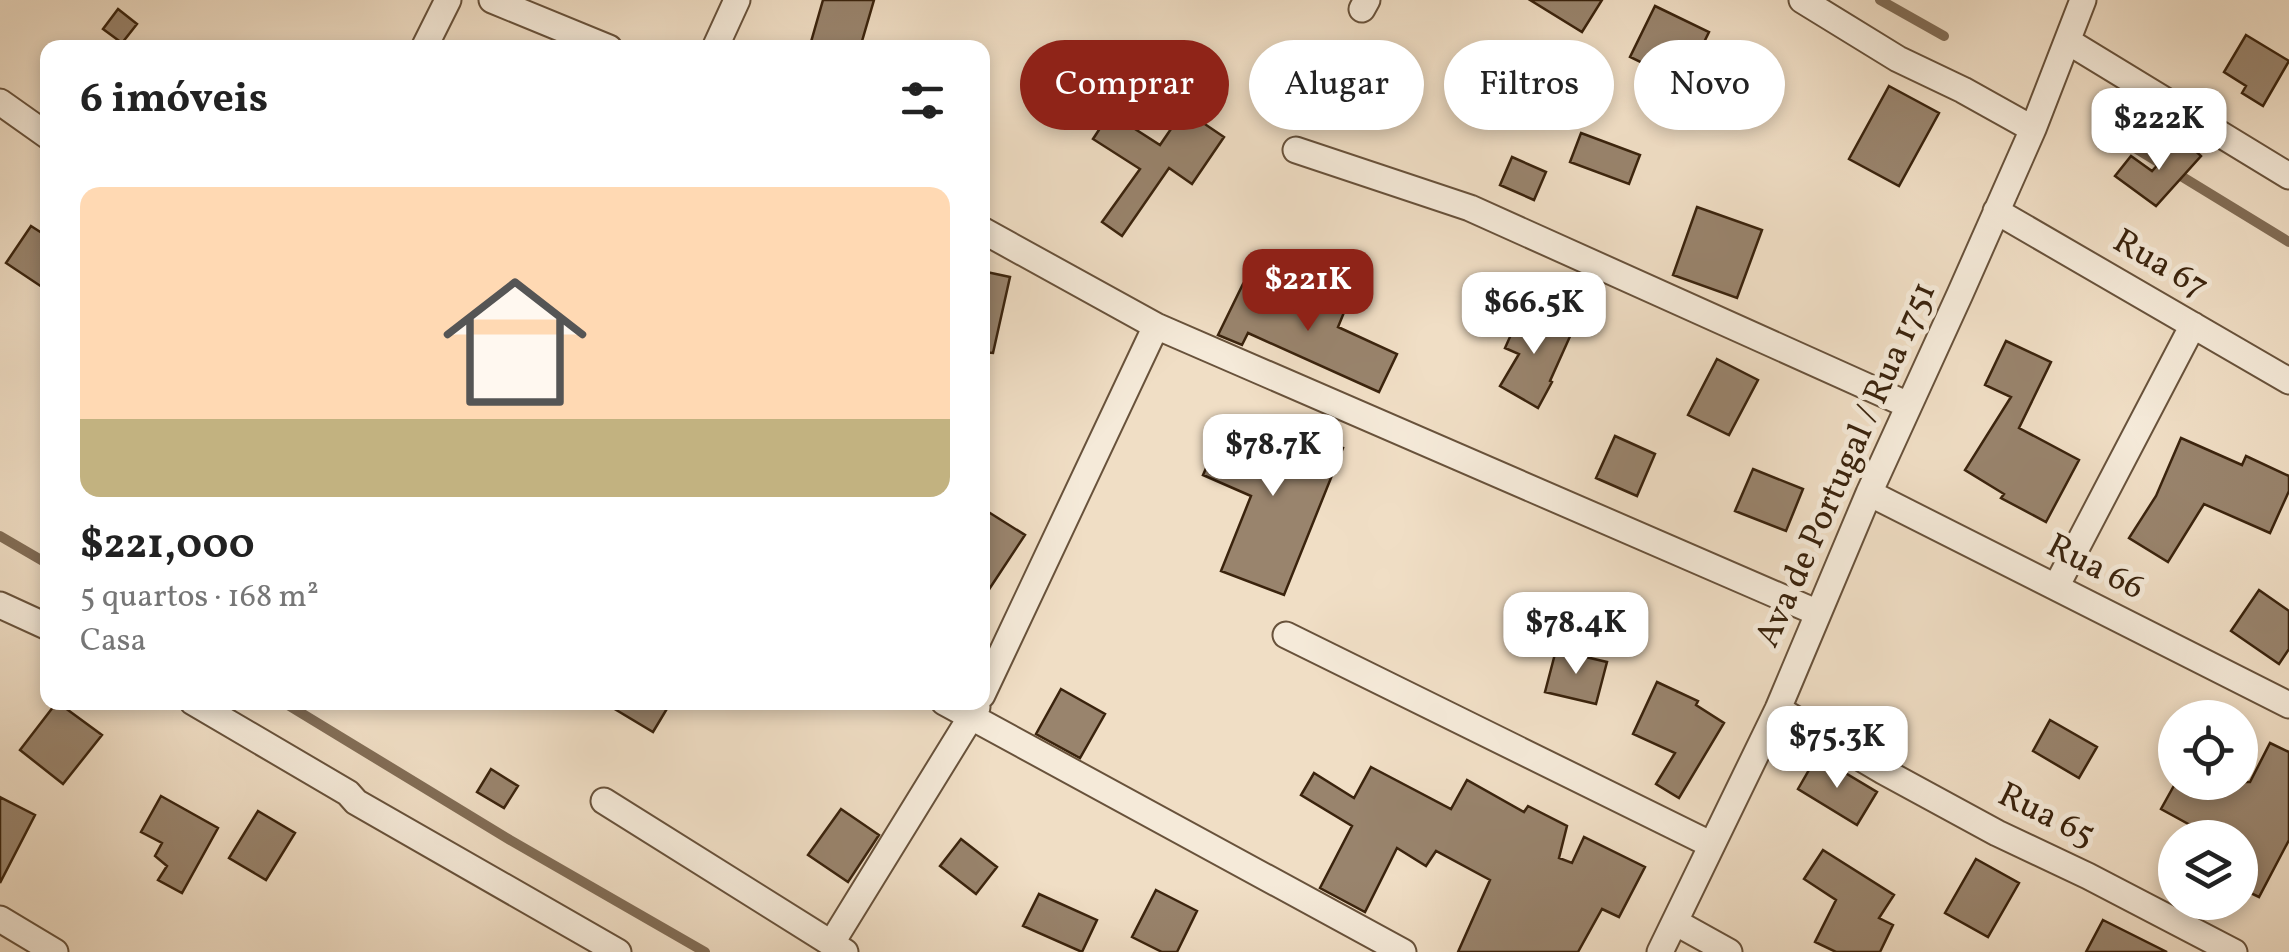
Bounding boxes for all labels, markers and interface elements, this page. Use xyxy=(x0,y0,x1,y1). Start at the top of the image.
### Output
chip: Comprar xyxy=(1020,40,1229,130)
chip: Alugar xyxy=(1249,40,1424,130)
chip: Filtros xyxy=(1444,40,1614,130)
chip: Novo xyxy=(1634,40,1785,130)
text: 6 imóveis xyxy=(80,71,268,130)
icon: filters xyxy=(895,73,950,128)
pin: $222K xyxy=(2089,88,2229,173)
text: $222K xyxy=(2114,98,2204,142)
street label: Rua 67 xyxy=(2103,219,2217,311)
pin: $221K xyxy=(1238,249,1378,334)
icon: home xyxy=(425,252,605,432)
text: $221K xyxy=(1264,259,1352,303)
pin: $66.5K xyxy=(1453,272,1615,357)
street label: Ava de Portugal / Rua 1751 xyxy=(1745,275,1949,655)
text: $66.5K xyxy=(1484,282,1584,326)
pin: $78.7K xyxy=(1192,414,1354,499)
text: $78.7K xyxy=(1225,424,1321,468)
text: $221,000 xyxy=(80,517,255,576)
street label: Rua 66 xyxy=(2038,523,2152,613)
text: 5 quartos · 168 m² xyxy=(80,576,319,620)
pin: $78.4K xyxy=(1495,592,1657,677)
text: $78.4K xyxy=(1525,602,1627,646)
text: Casa xyxy=(80,620,146,664)
map controls xyxy=(2158,700,2258,920)
button: locate xyxy=(2158,700,2258,800)
pin: $75.3K xyxy=(1756,706,1918,791)
text: $75.3K xyxy=(1789,716,1885,760)
street label: Rua 65 xyxy=(1989,772,2103,860)
button: layers xyxy=(2158,820,2258,920)

